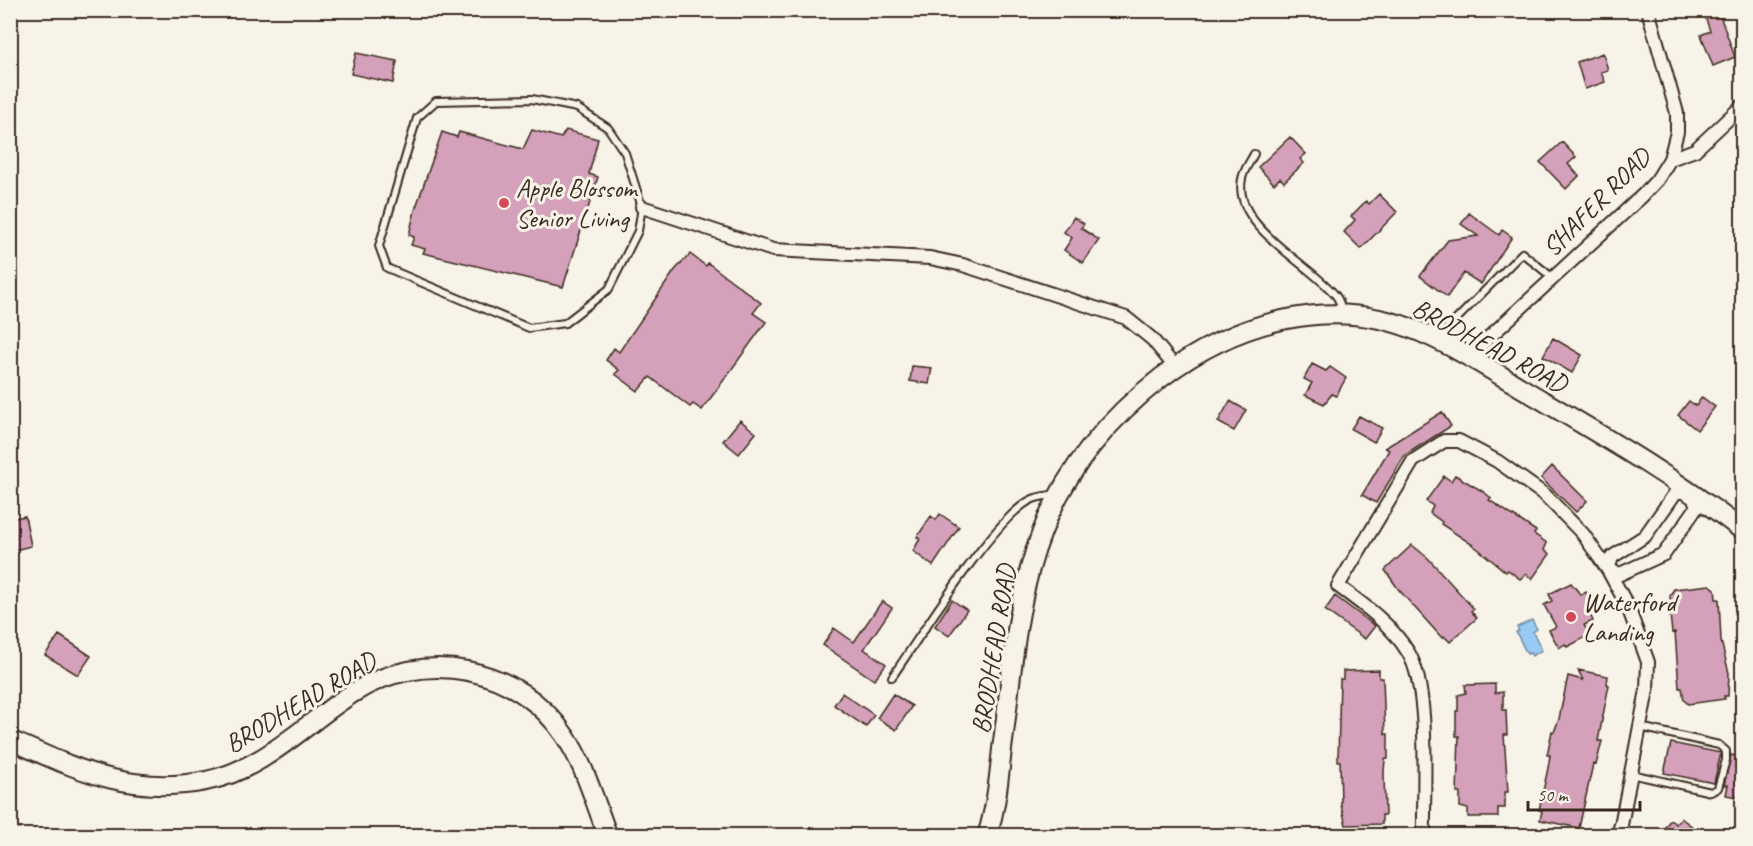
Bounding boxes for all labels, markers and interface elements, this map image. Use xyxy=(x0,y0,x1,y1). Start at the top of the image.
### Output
street label: SHAFER ROAD xyxy=(1535,139,1660,263)
place label: Apple Blossom Senior Living xyxy=(516,172,639,235)
marker: Apple Blossom Senior Living xyxy=(497,196,511,210)
street label: BRODHEAD ROAD xyxy=(1407,291,1574,401)
street label: BRODHEAD ROAD xyxy=(964,560,1023,736)
place label: Waterford Landing xyxy=(1583,586,1680,649)
marker: Waterford Landing xyxy=(1564,610,1578,624)
street label: BRODHEAD ROAD xyxy=(219,643,383,760)
scale bar xyxy=(1528,774,1640,812)
text: 50 m xyxy=(1537,784,1570,806)

